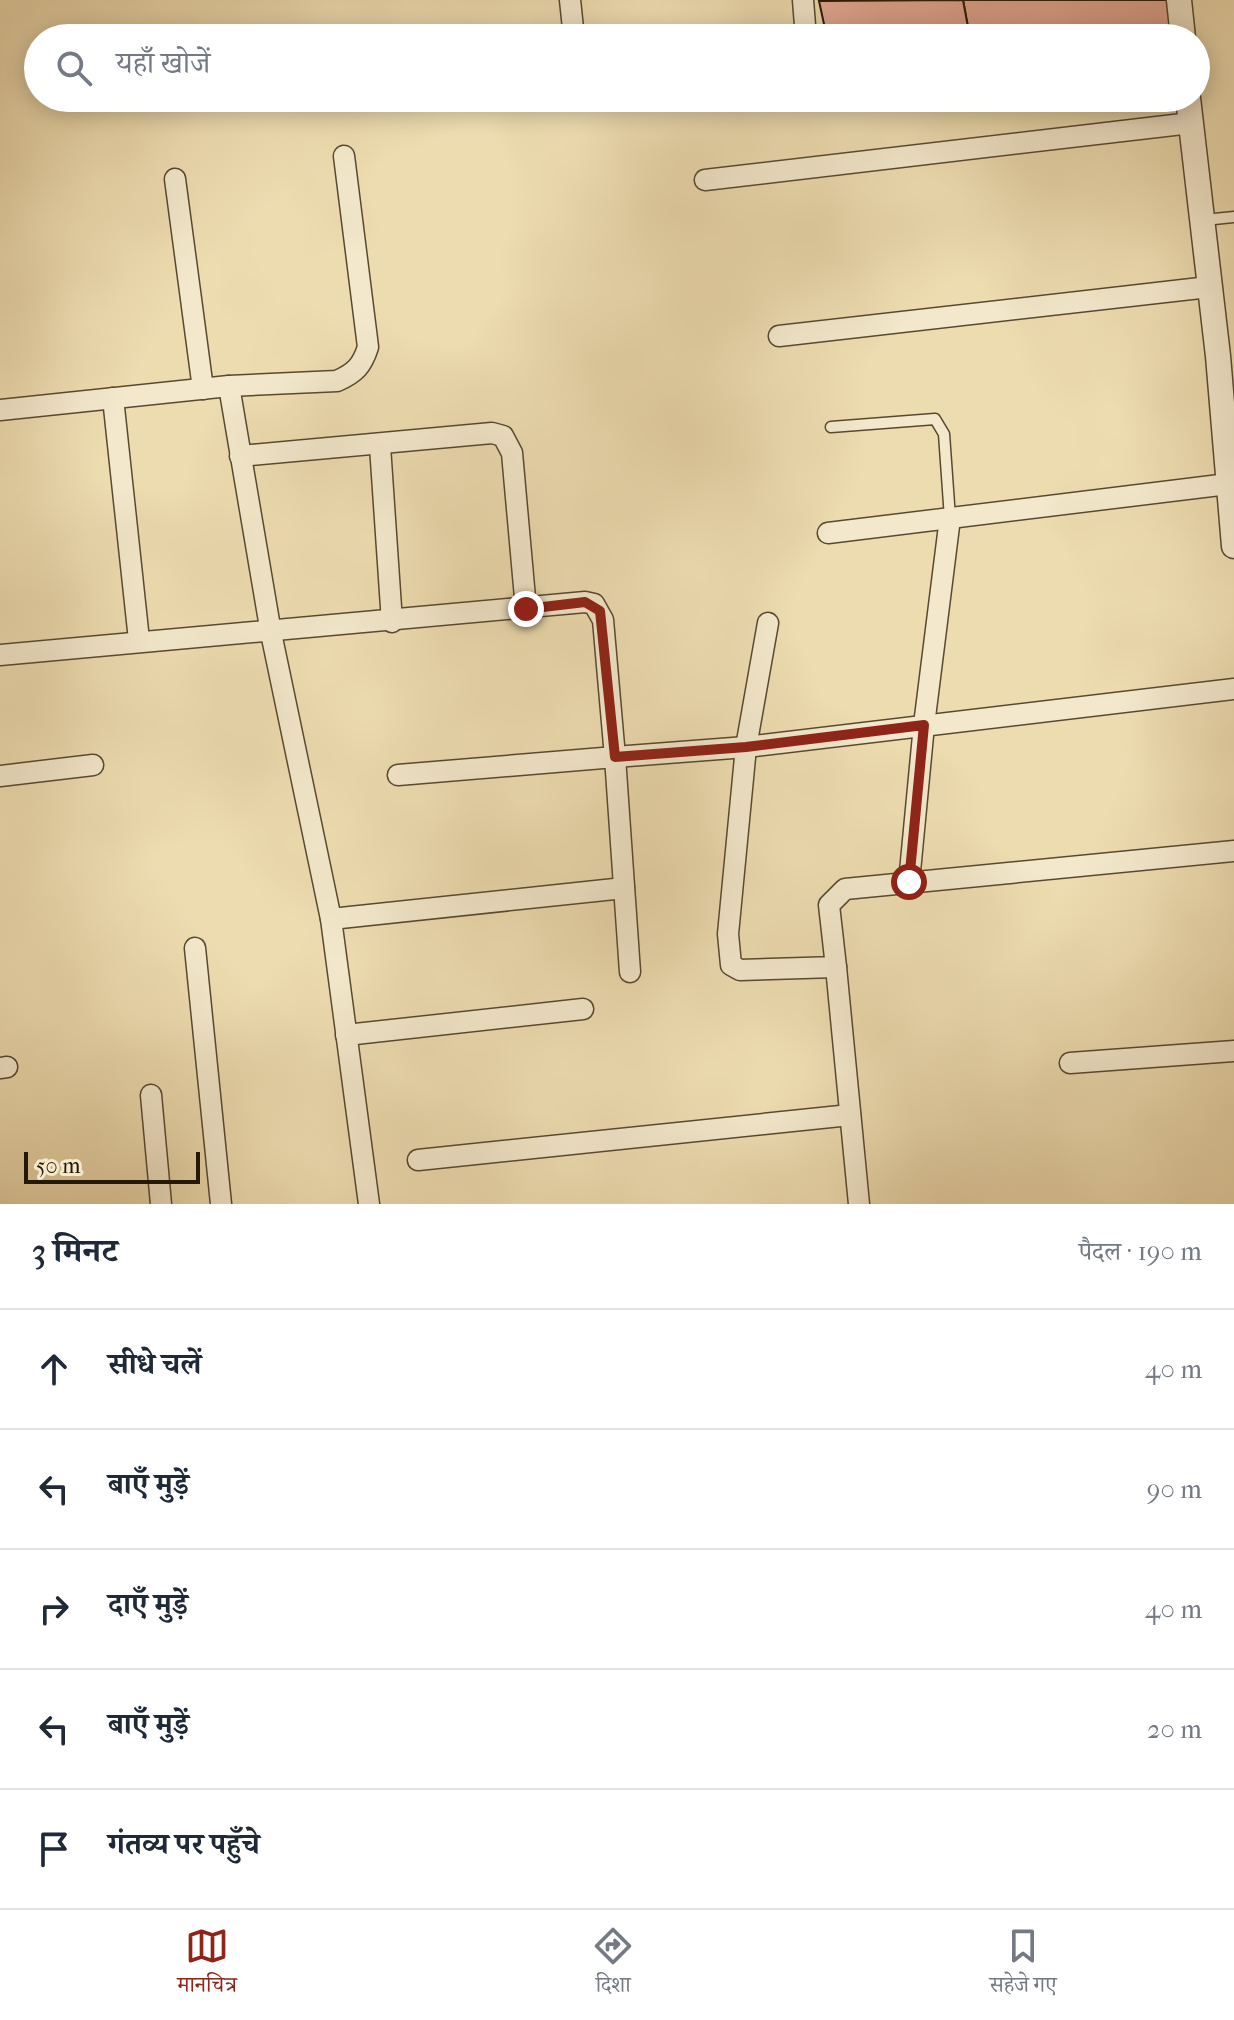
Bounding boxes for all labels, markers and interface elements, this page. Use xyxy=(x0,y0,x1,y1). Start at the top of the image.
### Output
search box xyxy=(24,24,1210,112)
icon: search xyxy=(52,46,96,90)
text: यहाँ खोजें xyxy=(116,46,210,81)
route end xyxy=(508,591,544,627)
route start xyxy=(891,864,927,900)
scale bar xyxy=(24,1148,200,1184)
text: 50 m xyxy=(36,1153,81,1179)
text: 3 मिनट xyxy=(32,1231,118,1271)
text: पैदल · 190 m xyxy=(1079,1236,1202,1267)
icon: ahead xyxy=(32,1347,76,1391)
text: सीधे चलें xyxy=(108,1347,201,1382)
text: 40 m xyxy=(1145,1354,1202,1385)
icon: left xyxy=(32,1467,76,1511)
text: बाएँ मुड़ें xyxy=(108,1467,189,1502)
text: 90 m xyxy=(1147,1474,1202,1505)
icon: right xyxy=(32,1587,76,1631)
text: दाएँ मुड़ें xyxy=(108,1587,188,1622)
text: 40 m xyxy=(1145,1594,1202,1625)
icon: left xyxy=(32,1707,76,1751)
text: बाएँ मुड़ें xyxy=(108,1707,189,1742)
text: 20 m xyxy=(1147,1714,1202,1745)
icon: arrive xyxy=(32,1827,76,1871)
text: गंतव्य पर पहुँचे xyxy=(108,1827,260,1862)
tab: मानचित्र xyxy=(177,1924,237,2006)
tab: दिशा xyxy=(591,1924,635,2006)
tab: सहेजे गए xyxy=(990,1924,1057,2006)

